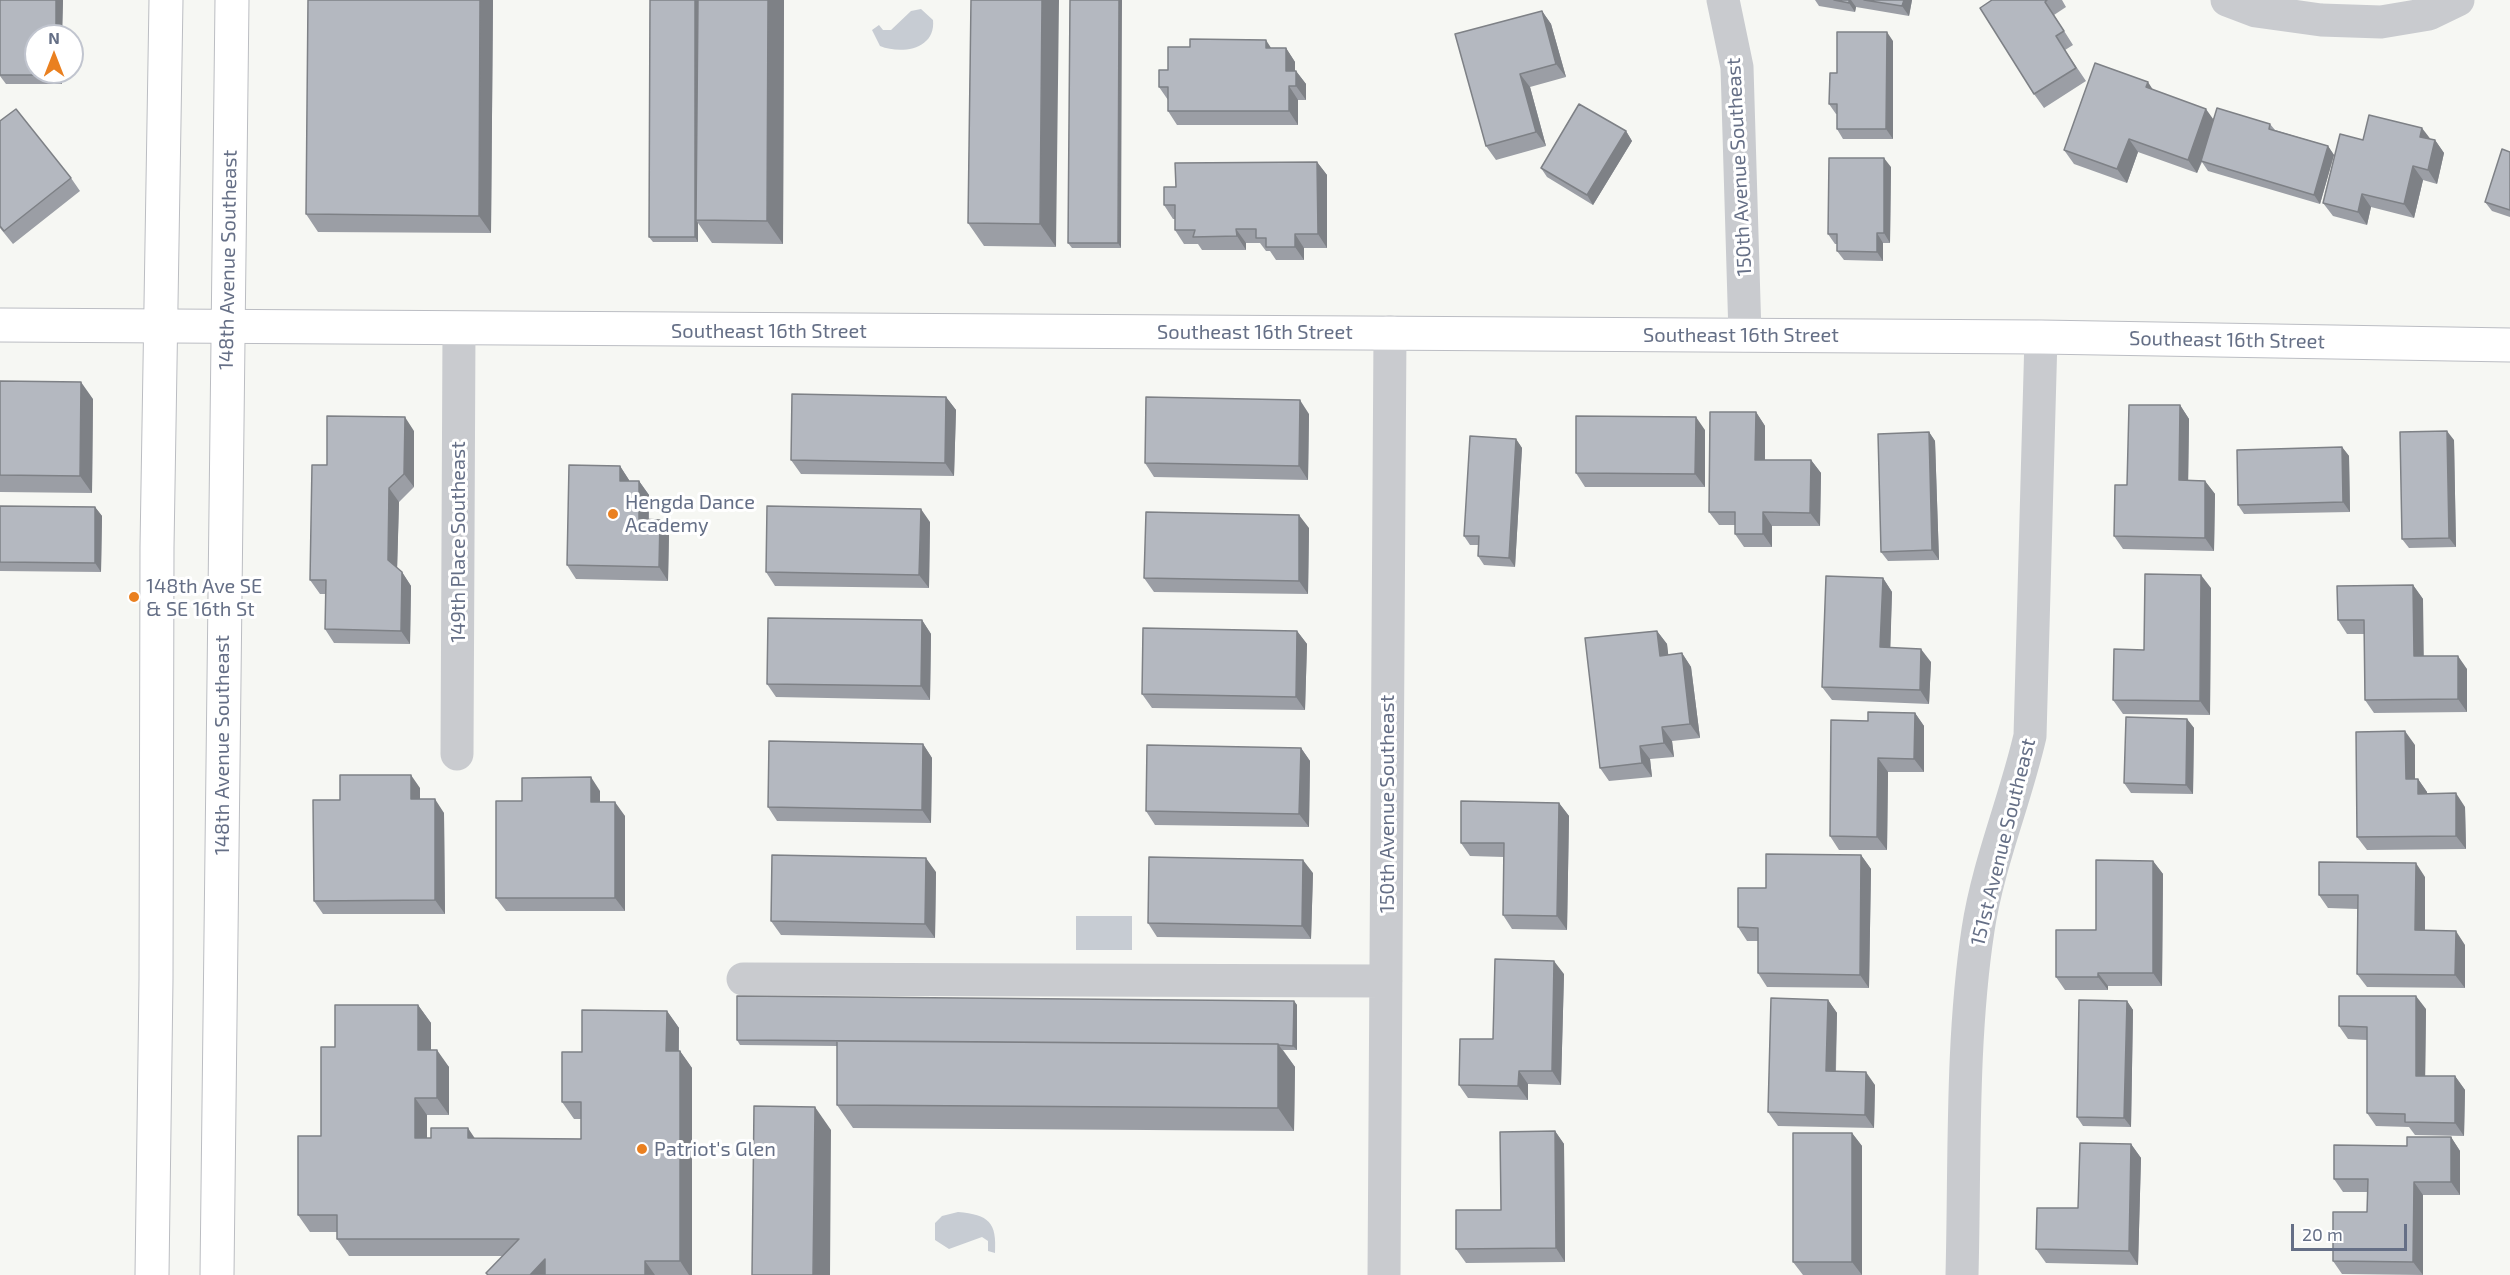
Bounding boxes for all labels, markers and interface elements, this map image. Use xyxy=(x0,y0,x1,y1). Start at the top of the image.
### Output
north arrow xyxy=(24,24,84,84)
text: N xyxy=(48,28,60,47)
street label: 150th Avenue Southeast xyxy=(1721,57,1757,277)
street label: 148th Avenue Southeast xyxy=(214,150,242,370)
street label: Southeast 16th Street xyxy=(671,319,867,343)
street label: Southeast 16th Street xyxy=(1157,320,1353,344)
street label: Southeast 16th Street xyxy=(1643,323,1839,347)
street label: Southeast 16th Street xyxy=(2129,326,2325,354)
street label: 149th Place Southeast xyxy=(446,441,470,643)
place label: Hengda Dance Academy xyxy=(625,490,755,537)
marker: Hengda Dance Academy xyxy=(606,507,620,521)
place label: 148th Ave SE & SE 16th St xyxy=(146,574,262,621)
marker: 148th Ave SE & SE 16th St xyxy=(127,590,141,604)
street label: 148th Avenue Southeast xyxy=(210,635,234,855)
street label: 150th Avenue Southeast xyxy=(1375,695,1399,913)
street label: 151st Avenue Southeast xyxy=(1966,736,2040,948)
place label: Patriot's Glen xyxy=(654,1137,776,1161)
marker: Patriot's Glen xyxy=(635,1142,649,1156)
scale bar xyxy=(2294,1212,2410,1250)
text: 20 m xyxy=(2302,1223,2343,1245)

